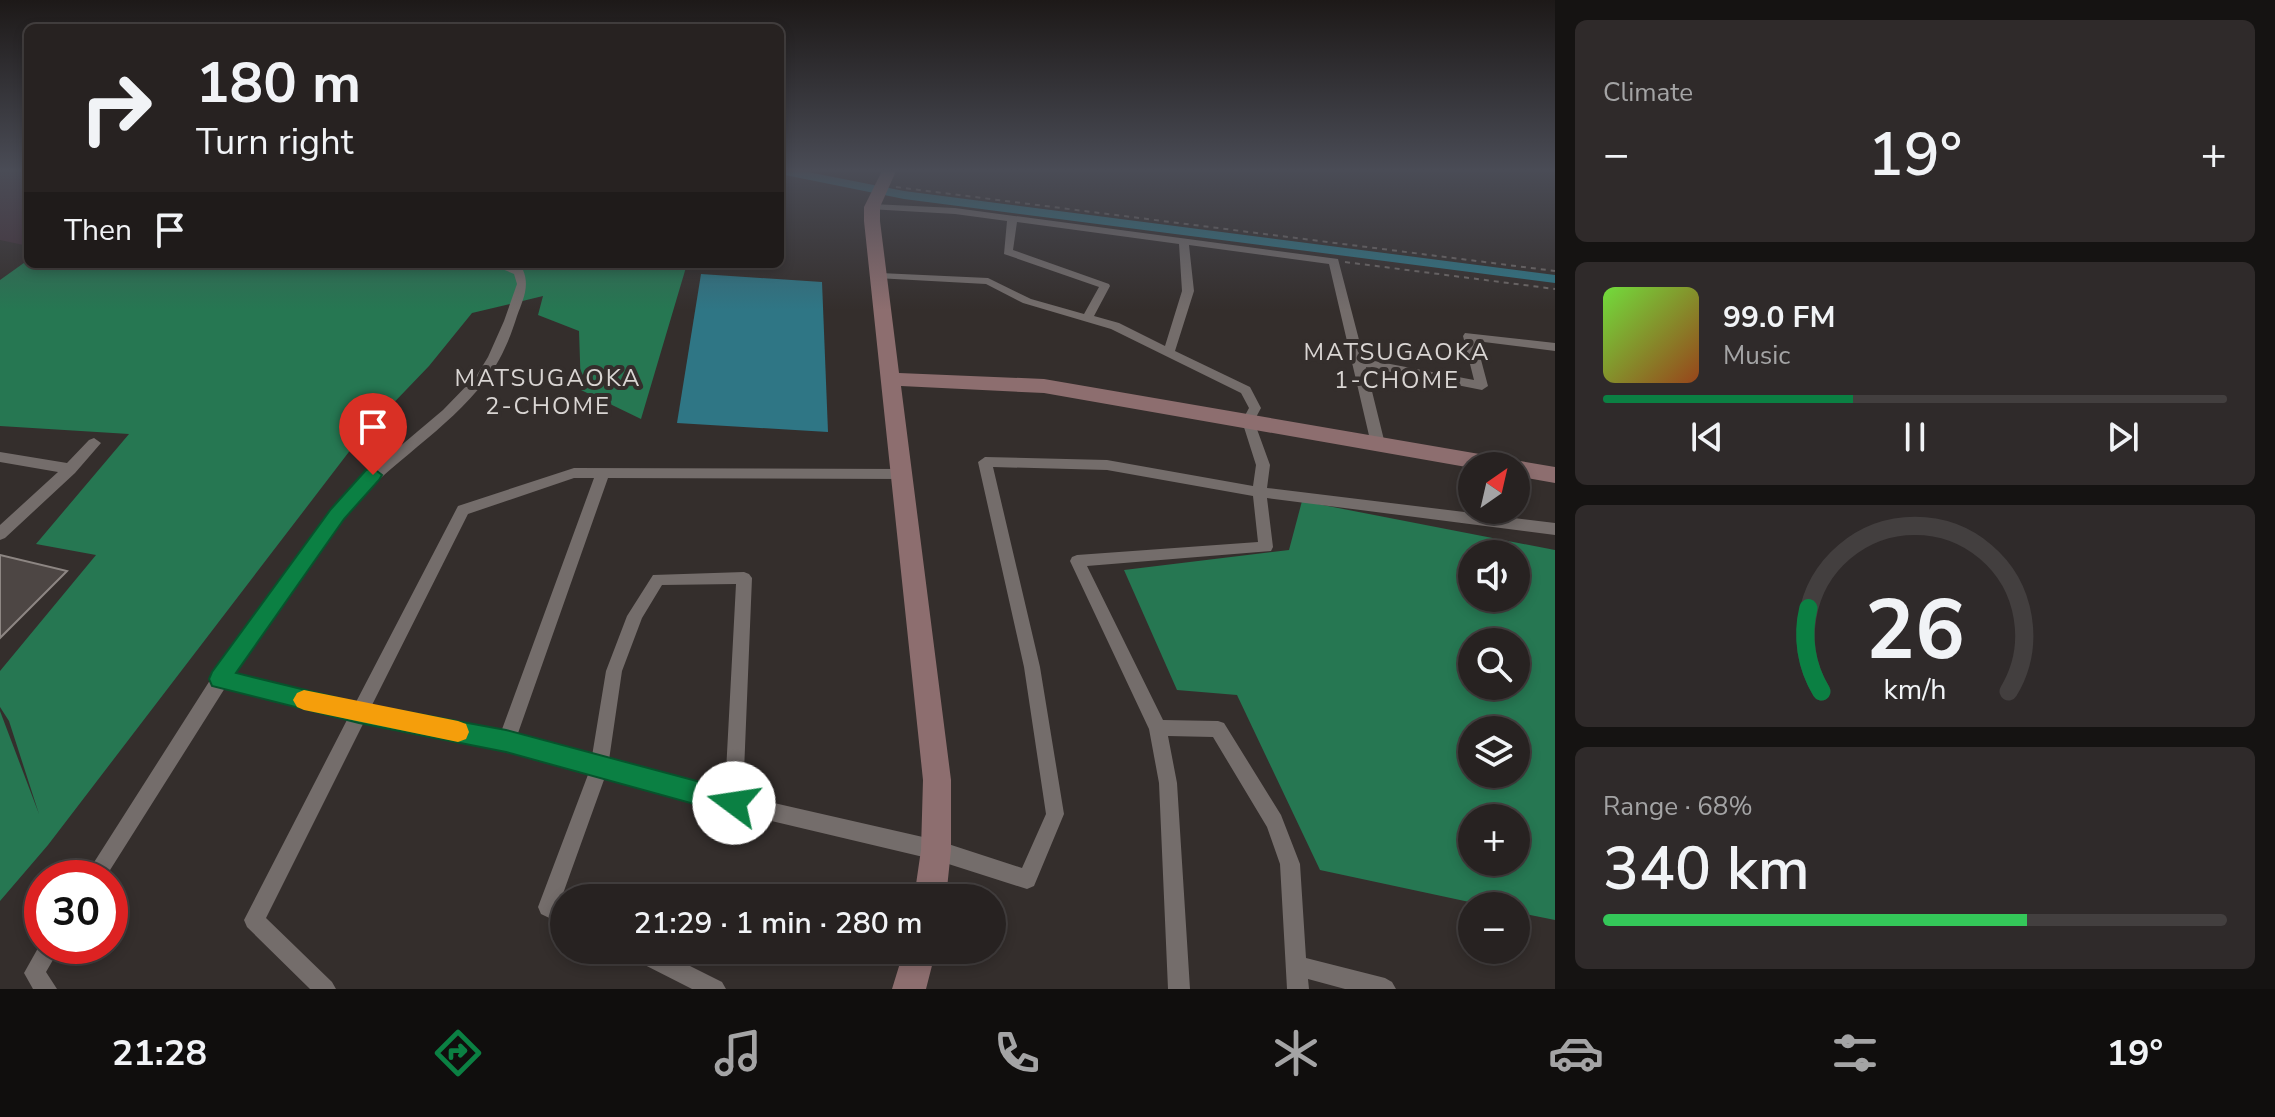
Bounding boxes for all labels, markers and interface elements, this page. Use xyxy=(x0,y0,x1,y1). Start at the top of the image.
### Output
text: 180 m xyxy=(196,45,361,122)
icon: right xyxy=(64,56,168,160)
text: Climate xyxy=(1603,75,1693,110)
text: 19° xyxy=(1868,114,1962,196)
text: Turn right xyxy=(196,118,353,167)
text: − xyxy=(1603,125,1629,185)
text: + xyxy=(2201,125,2227,185)
icon: arrive xyxy=(148,208,192,252)
text: Then xyxy=(64,210,132,251)
text: 99.0 FM xyxy=(1723,297,1835,338)
district label: MATSUGAOKA 1-CHOME xyxy=(1303,336,1491,396)
text: Music xyxy=(1723,338,1790,373)
district label: MATSUGAOKA 2-CHOME xyxy=(454,362,642,422)
pin xyxy=(339,393,407,475)
icon: arrive xyxy=(351,405,395,449)
icon: previous xyxy=(1685,415,1729,459)
icon: pause xyxy=(1893,415,1937,459)
icon: next xyxy=(2101,415,2145,459)
north arrow xyxy=(1458,452,1530,524)
map controls xyxy=(1458,452,1530,964)
button: sound xyxy=(1458,540,1530,612)
text: 26 xyxy=(1865,573,1965,686)
button: search xyxy=(1458,628,1530,700)
text: km/h xyxy=(1884,670,1946,709)
button: layers xyxy=(1458,716,1530,788)
position arrow xyxy=(692,761,776,845)
text: Range · 68% xyxy=(1603,789,1753,824)
button: + xyxy=(1458,804,1530,876)
text: 340 km xyxy=(1603,828,1810,910)
speed limit sign: 30 xyxy=(24,860,128,964)
button: − xyxy=(1458,892,1530,964)
text: 21:29 · 1 min · 280 m xyxy=(633,903,923,944)
icon: directions xyxy=(430,1025,486,1081)
icon: music xyxy=(710,1025,766,1081)
icon: phone xyxy=(989,1025,1045,1081)
icon: climate xyxy=(1268,1025,1324,1081)
icon: car xyxy=(1548,1025,1604,1081)
icon: filters xyxy=(1827,1025,1883,1081)
text: 21:28 xyxy=(112,1029,207,1078)
text: 19° xyxy=(2106,1029,2163,1078)

